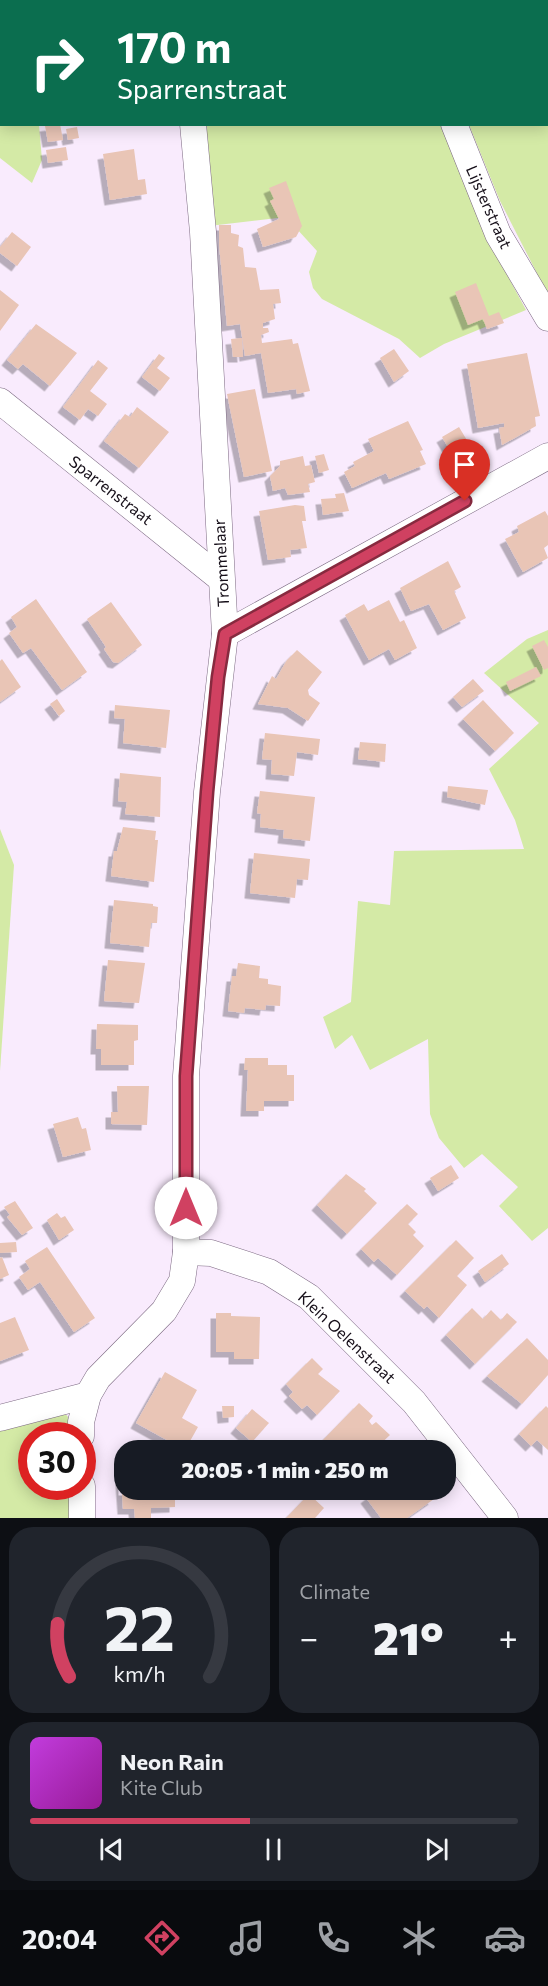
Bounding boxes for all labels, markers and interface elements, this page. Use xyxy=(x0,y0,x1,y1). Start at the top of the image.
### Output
text: 170 m xyxy=(117,20,231,72)
icon: right xyxy=(18,24,96,102)
text: Sparrenstraat xyxy=(117,72,287,105)
street label: Lijsterstraat xyxy=(463,162,516,252)
pin xyxy=(439,439,490,501)
icon: arrive xyxy=(448,448,481,481)
street label: Sparrenstraat xyxy=(66,451,157,528)
street label: Trommelaar xyxy=(209,518,232,608)
position arrow xyxy=(154,1176,218,1240)
street label: Klein Oelenstraat xyxy=(295,1287,400,1387)
speed limit sign: 30 xyxy=(18,1422,96,1500)
text: 20:05 · 1 min · 250 m xyxy=(182,1456,388,1483)
text: Climate xyxy=(300,1579,370,1603)
text: 22 xyxy=(104,1588,175,1664)
text: 21° xyxy=(373,1609,444,1664)
text: − xyxy=(300,1616,318,1657)
text: + xyxy=(499,1616,518,1657)
text: km/h xyxy=(113,1660,165,1686)
text: Neon Rain xyxy=(120,1748,224,1775)
text: Kite Club xyxy=(120,1775,203,1799)
icon: previous xyxy=(95,1833,128,1866)
icon: pause xyxy=(257,1833,290,1866)
icon: next xyxy=(420,1833,453,1866)
icon: directions xyxy=(141,1917,183,1959)
icon: music xyxy=(226,1917,268,1959)
icon: phone xyxy=(312,1917,354,1959)
icon: climate xyxy=(398,1917,440,1959)
icon: car xyxy=(484,1917,526,1959)
text: 20:04 xyxy=(22,1922,97,1955)

